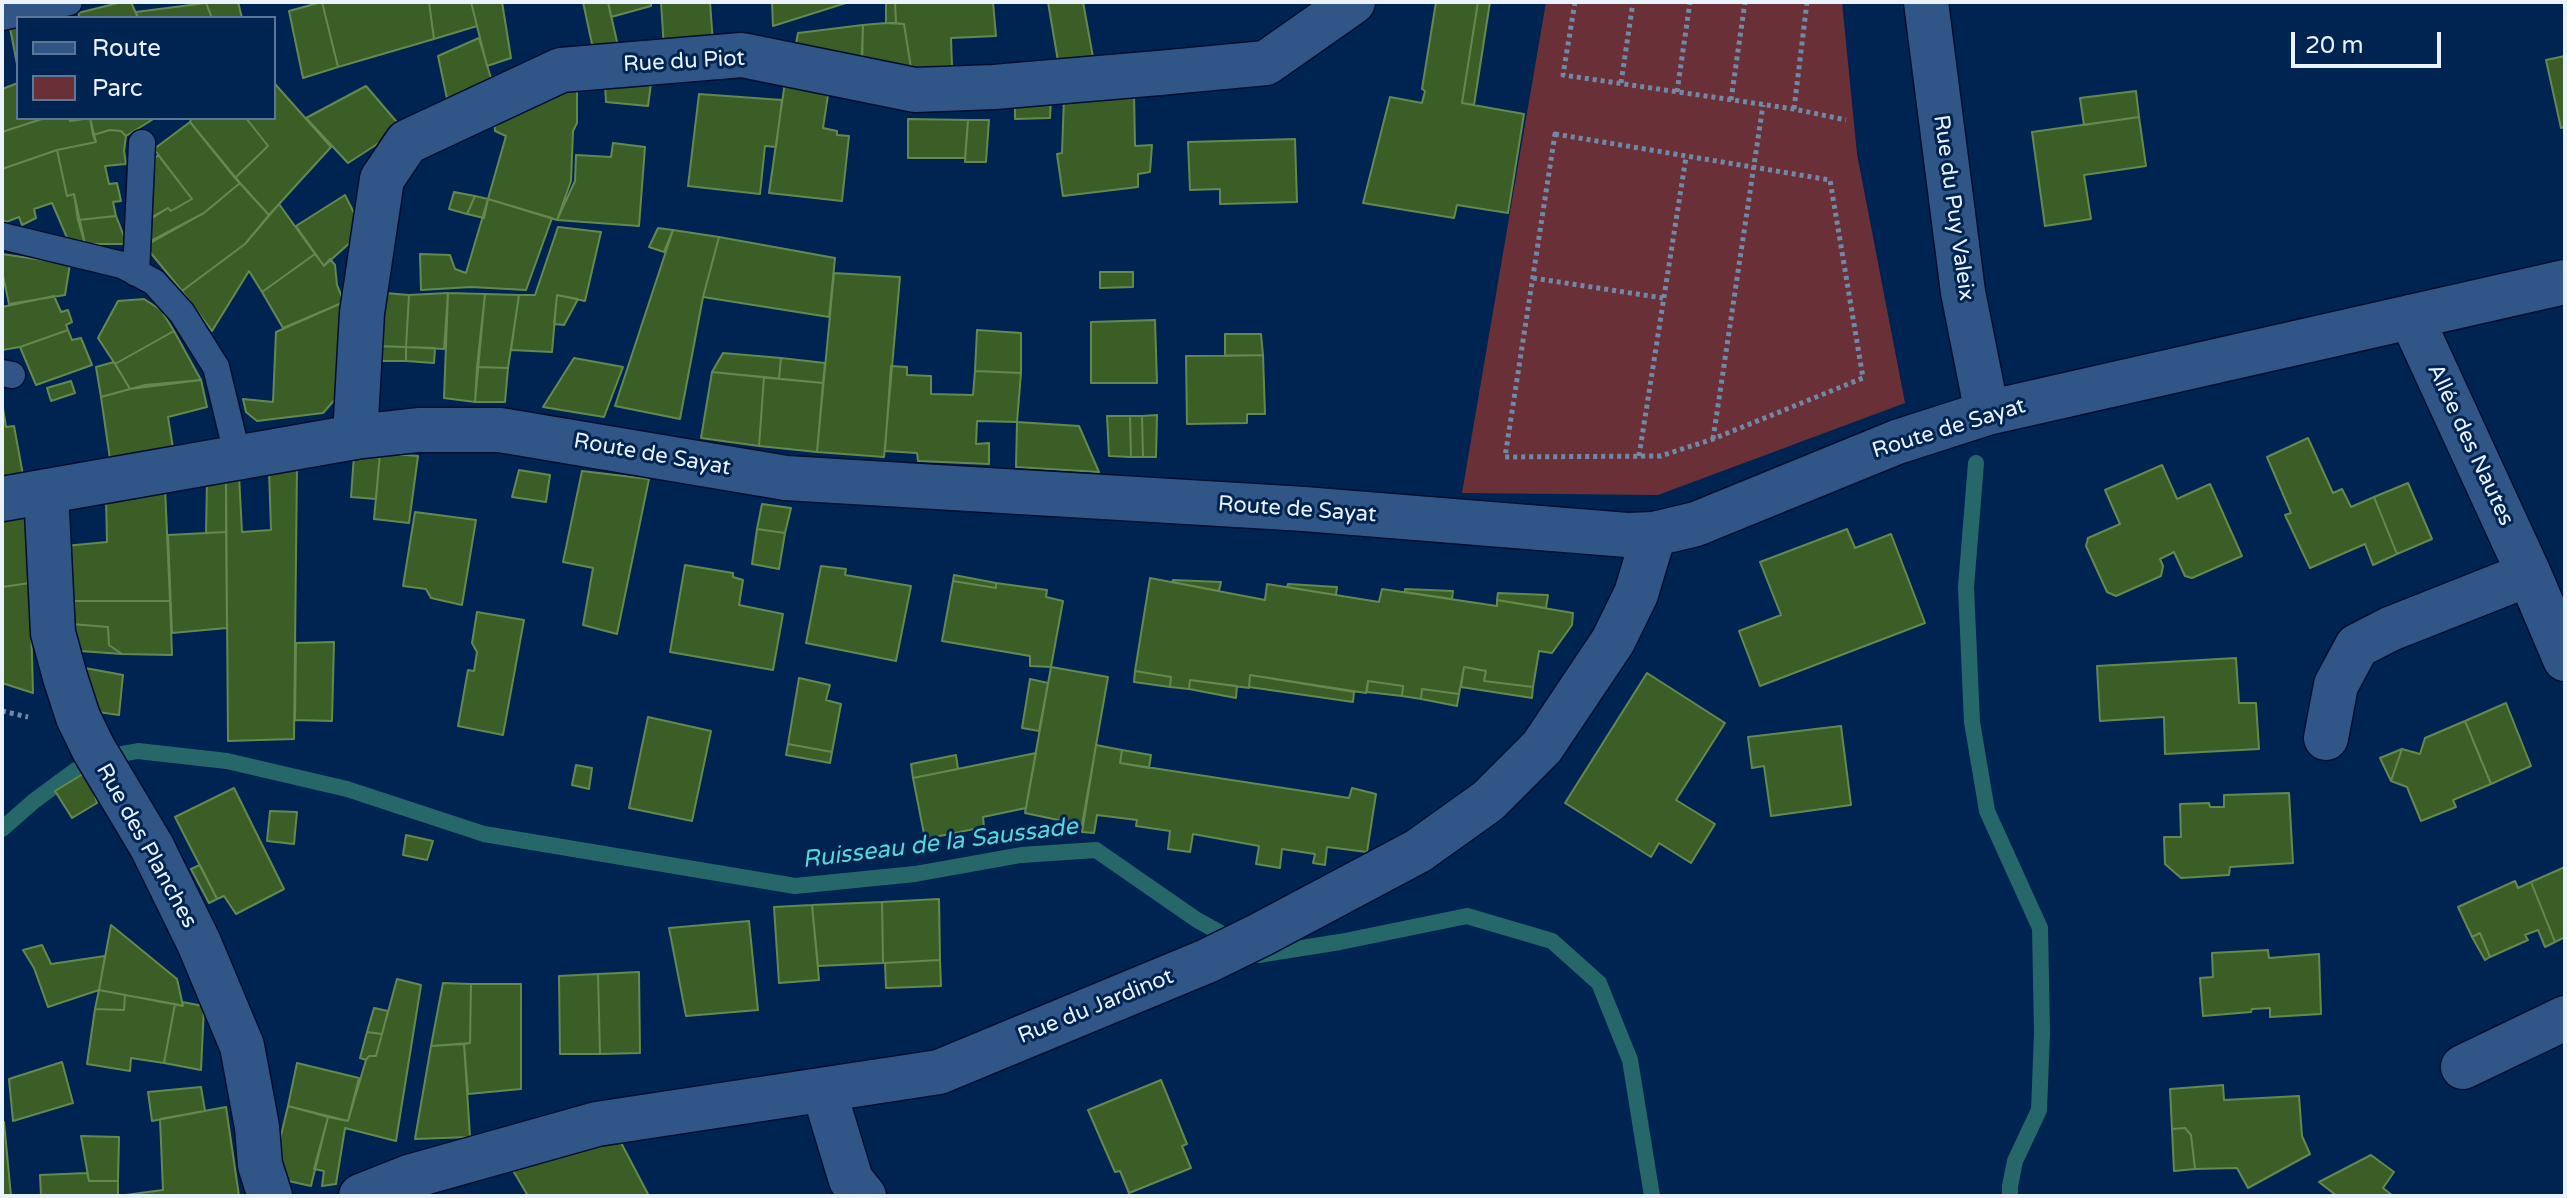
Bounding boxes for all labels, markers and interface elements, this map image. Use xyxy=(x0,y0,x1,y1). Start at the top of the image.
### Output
legend xyxy=(16,16,276,120)
scale bar xyxy=(2295,16,2445,66)
text: 20 m xyxy=(2305,31,2363,60)
text: Route xyxy=(92,34,161,63)
street label: Rue du Piot xyxy=(622,46,746,78)
text: Parc xyxy=(92,74,143,103)
street label: Rue du Puy Valeix xyxy=(1927,113,1979,303)
street label: Allée des Nautes xyxy=(2421,360,2519,530)
street label: Route de Sayat xyxy=(1869,393,2029,465)
street label: Route de Sayat xyxy=(572,428,732,482)
street label: Route de Sayat xyxy=(1217,491,1377,529)
street label: Rue des Planches xyxy=(90,759,202,933)
water label: Ruisseau de la Saussade xyxy=(801,813,1079,875)
street label: Rue du Jardinot xyxy=(1014,964,1178,1050)

